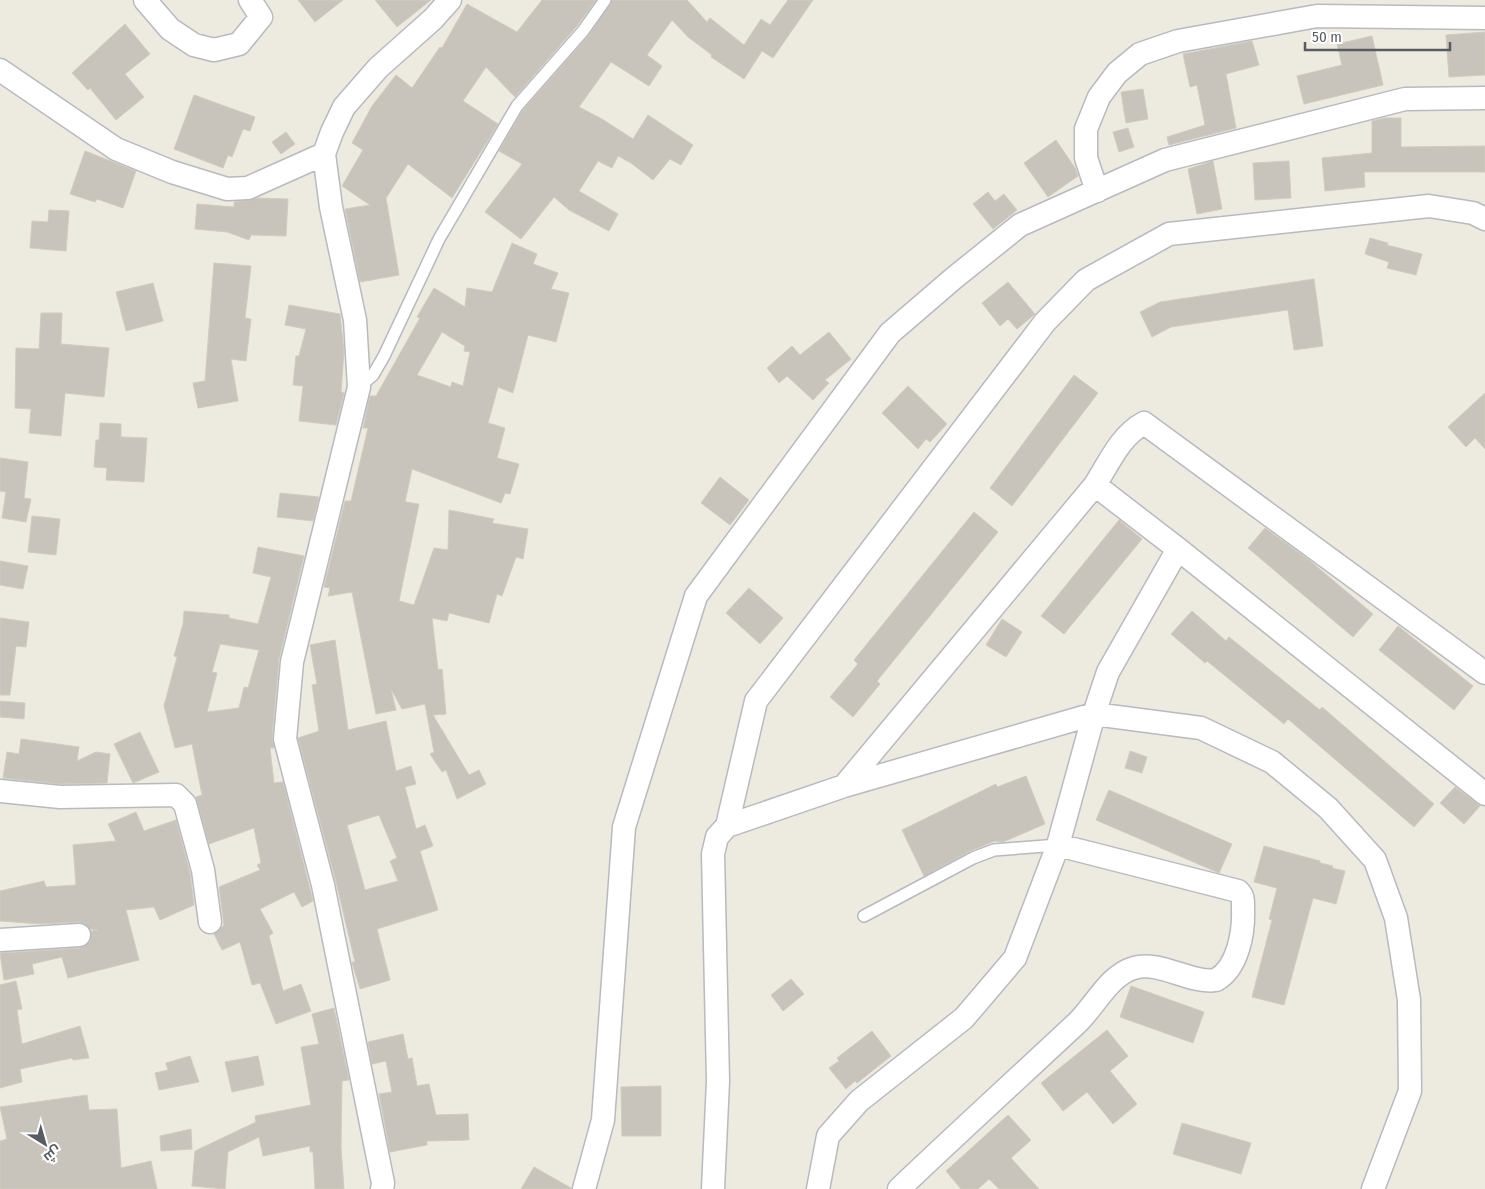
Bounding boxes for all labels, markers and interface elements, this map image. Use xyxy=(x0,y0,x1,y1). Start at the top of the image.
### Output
scale bar xyxy=(1305,20,1450,52)
text: 50 m xyxy=(1312,28,1342,46)
north arrow xyxy=(20,1119,70,1169)
text: ش xyxy=(40,1142,65,1166)

